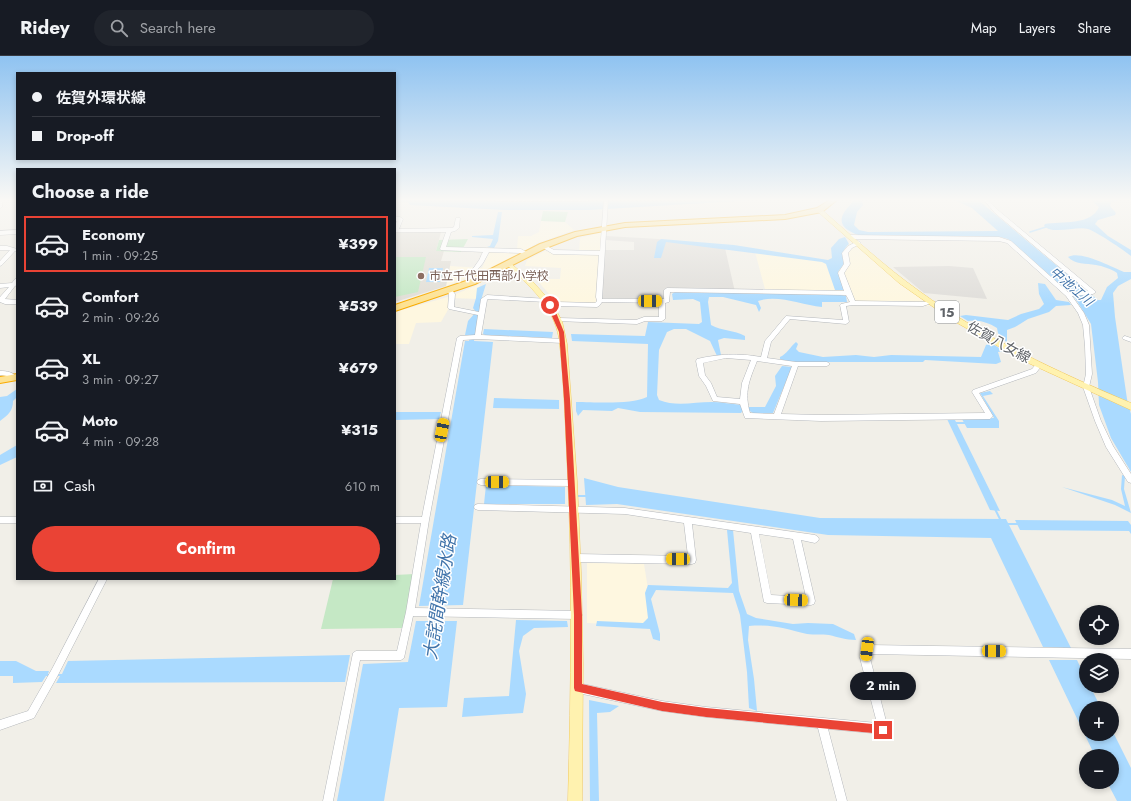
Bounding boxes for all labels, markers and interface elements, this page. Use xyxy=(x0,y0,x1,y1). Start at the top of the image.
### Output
search box xyxy=(94,10,374,46)
text: Ridey xyxy=(20,14,70,41)
icon: search xyxy=(108,17,130,39)
text: Search here xyxy=(140,17,216,39)
text: Map xyxy=(971,18,997,38)
text: Layers xyxy=(1019,18,1055,38)
text: Share xyxy=(1077,18,1111,38)
text: 佐賀外環状線 xyxy=(56,87,146,109)
text: Drop-off xyxy=(56,125,114,147)
text: Choose a ride xyxy=(32,179,149,205)
text: Economy xyxy=(82,224,145,246)
icon: car xyxy=(34,226,70,262)
text: ¥399 xyxy=(339,233,378,255)
text: 1 min · 09:25 xyxy=(82,246,158,265)
water label: 中池江川 xyxy=(1046,262,1099,312)
place label: 市立千代田西部小学校 xyxy=(429,267,549,285)
marker: 市立千代田西部小学校 xyxy=(416,271,426,281)
text: Comfort xyxy=(82,286,139,308)
icon: car xyxy=(34,288,70,324)
text: ¥539 xyxy=(339,295,378,317)
car xyxy=(638,295,662,307)
route start xyxy=(541,296,559,314)
road number: 15 xyxy=(935,301,959,323)
text: 2 min · 09:26 xyxy=(82,308,159,327)
street label: 佐賀八女線 xyxy=(964,316,1034,368)
text: XL xyxy=(82,348,100,370)
icon: car xyxy=(34,350,70,386)
text: ¥679 xyxy=(339,357,378,379)
text: 3 min · 09:27 xyxy=(82,370,158,389)
text: Moto xyxy=(82,410,118,432)
icon: car xyxy=(34,412,70,448)
car xyxy=(434,417,450,443)
text: ¥315 xyxy=(341,419,378,441)
text: 4 min · 09:28 xyxy=(82,432,159,451)
icon: cash xyxy=(32,475,54,497)
text: Cash xyxy=(64,475,95,497)
car xyxy=(485,476,509,488)
text: 610 m xyxy=(345,477,380,496)
button: Confirm xyxy=(32,526,380,572)
water label: 大詫間幹線水路 xyxy=(417,531,463,661)
car xyxy=(666,553,690,565)
car xyxy=(784,594,808,606)
map controls xyxy=(1079,605,1119,789)
button: locate xyxy=(1079,605,1119,645)
car xyxy=(860,636,874,662)
car xyxy=(982,645,1006,657)
button: layers xyxy=(1079,653,1119,693)
callout: 2 min xyxy=(850,672,916,700)
text: 2 min xyxy=(866,676,900,695)
button: + xyxy=(1079,701,1119,741)
route end xyxy=(874,721,892,739)
button: − xyxy=(1079,749,1119,789)

